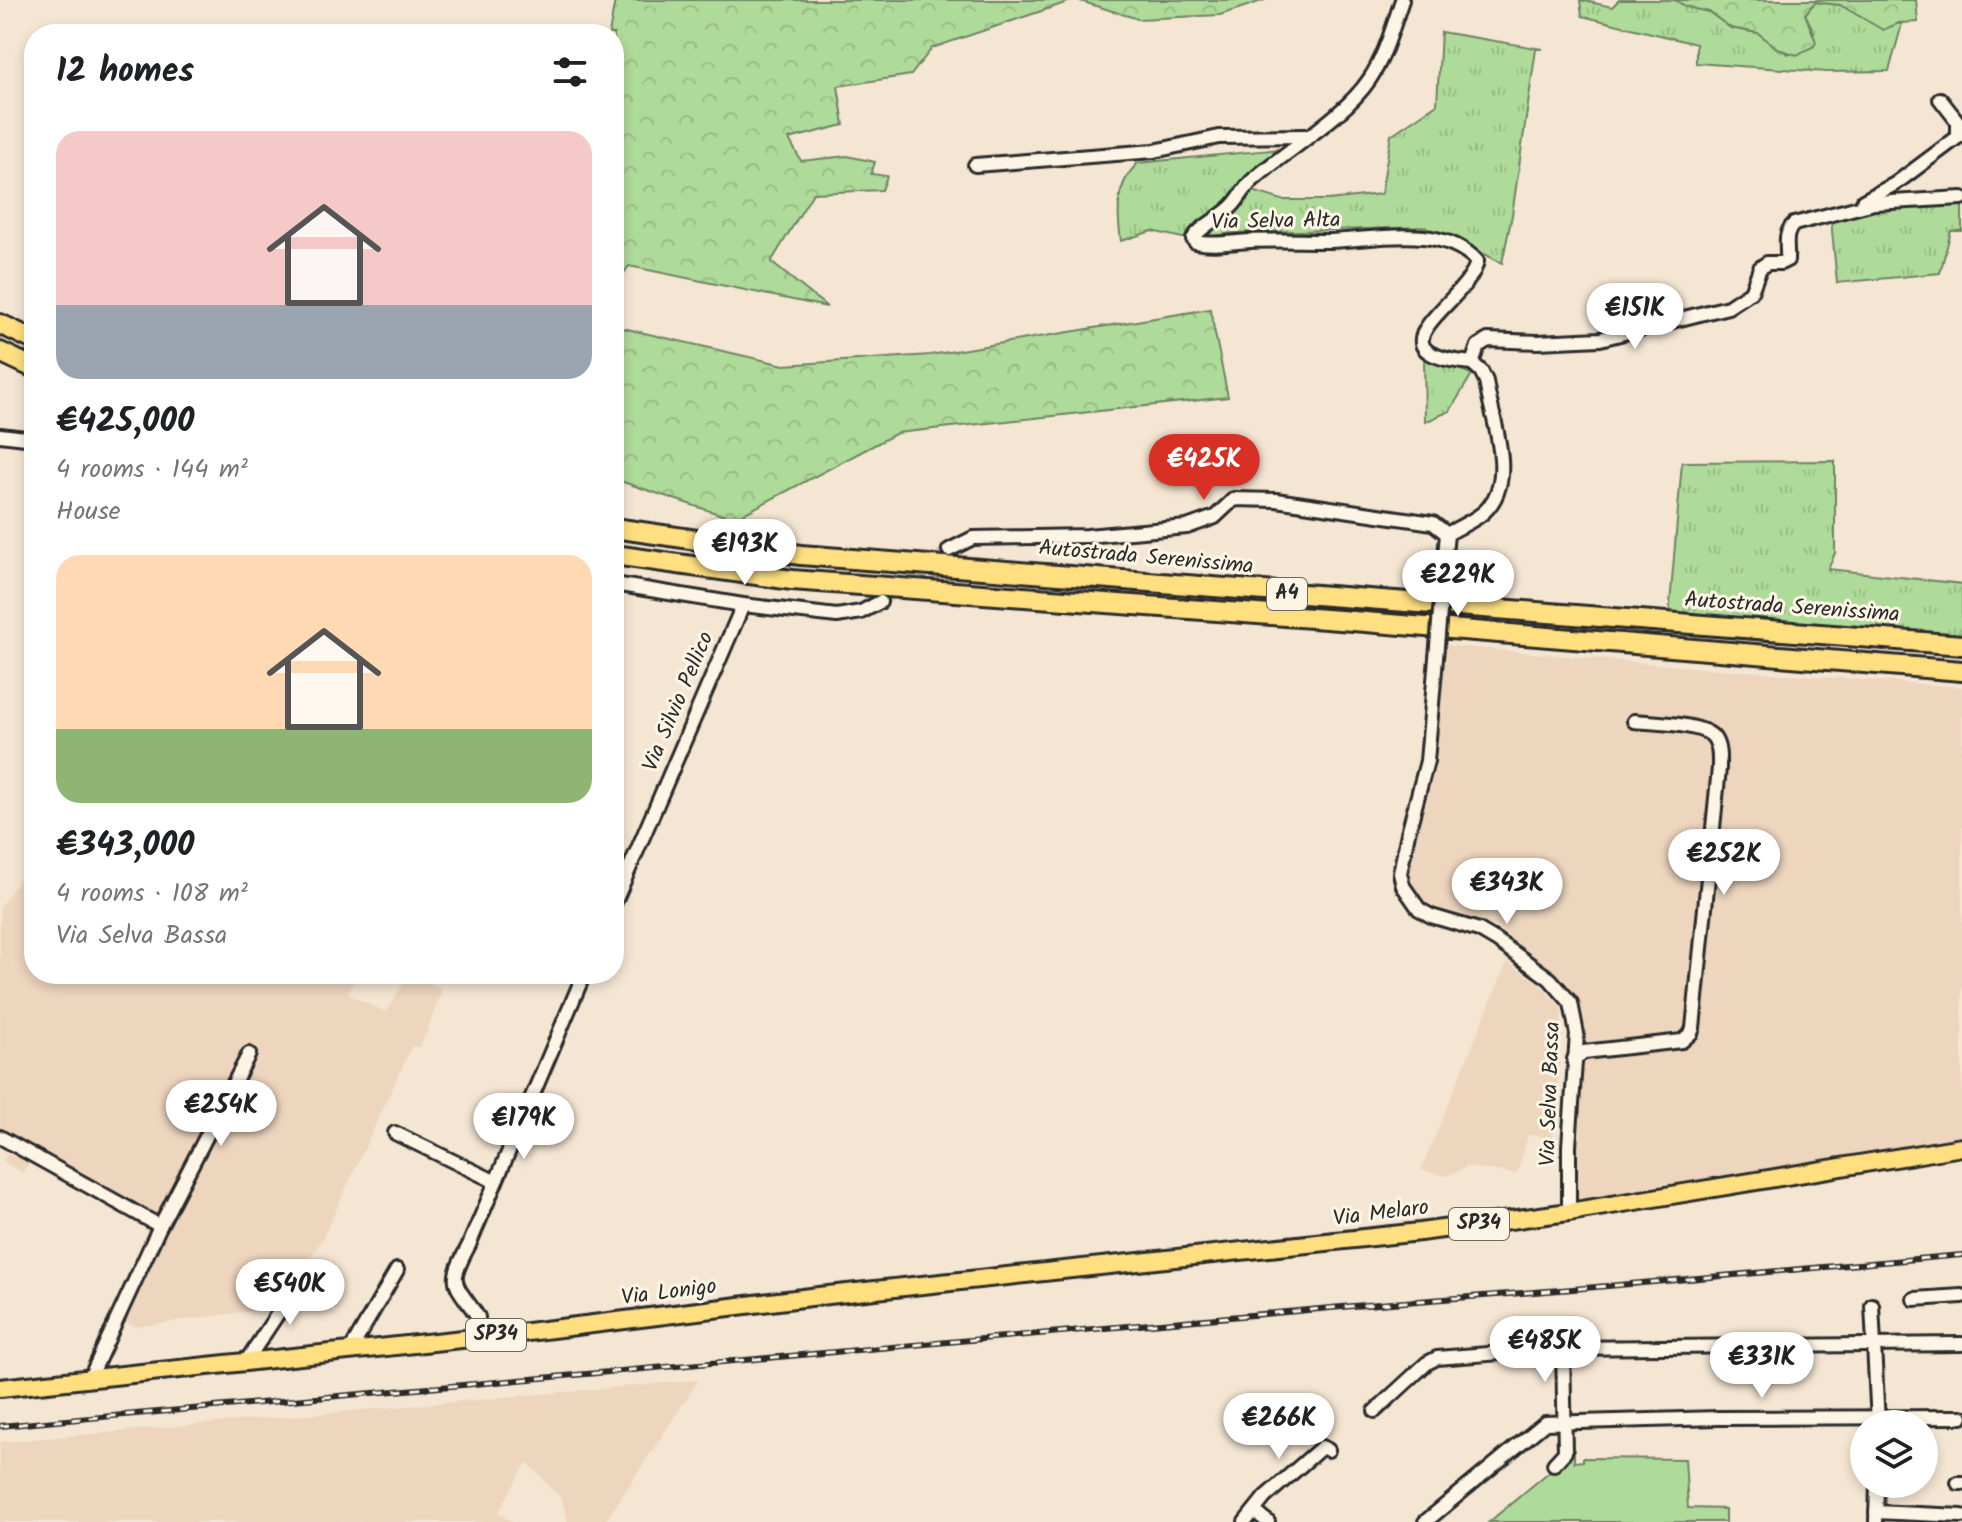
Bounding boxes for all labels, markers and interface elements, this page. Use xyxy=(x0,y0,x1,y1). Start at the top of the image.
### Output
text: 12 homes xyxy=(56,45,194,99)
icon: filters xyxy=(548,50,592,94)
icon: home xyxy=(252,183,396,327)
street label: Via Selva Alta xyxy=(1211,203,1341,241)
pin: €151K xyxy=(1579,283,1691,351)
text: €151K xyxy=(1605,288,1666,330)
text: €425,000 xyxy=(56,395,194,449)
pin: €425K xyxy=(1148,434,1260,502)
text: €425K xyxy=(1167,439,1241,481)
text: 4 rooms · 144 m² xyxy=(56,449,248,491)
text: House xyxy=(56,491,120,533)
pin: €193K xyxy=(689,519,801,587)
text: €193K xyxy=(711,524,779,566)
street label: Autostrada Serenissima xyxy=(1037,531,1255,585)
pin: €229K xyxy=(1402,550,1514,618)
text: €229K xyxy=(1420,555,1496,597)
road number: A4 xyxy=(1267,578,1307,610)
street label: Autostrada Serenissima xyxy=(1683,583,1901,633)
icon: home xyxy=(252,607,396,751)
street label: Via Silvio Pellico xyxy=(634,626,724,778)
text: €343,000 xyxy=(56,819,195,873)
pin: €252K xyxy=(1668,829,1780,897)
text: €252K xyxy=(1686,834,1762,876)
pin: €343K xyxy=(1451,858,1563,926)
text: €343K xyxy=(1470,863,1544,905)
text: 4 rooms · 108 m² xyxy=(56,873,248,915)
text: Via Selva Bassa xyxy=(56,915,227,957)
street label: Via Selva Bassa xyxy=(1531,1021,1571,1167)
pin: €254K xyxy=(165,1080,277,1148)
text: €254K xyxy=(184,1085,258,1127)
pin: €179K xyxy=(468,1093,580,1161)
text: €179K xyxy=(491,1098,557,1140)
street label: Via Melaro xyxy=(1331,1191,1431,1237)
road number: SP34 xyxy=(1449,1208,1509,1240)
pin: €540K xyxy=(234,1259,346,1327)
text: €540K xyxy=(254,1264,326,1306)
street label: Via Lonigo xyxy=(620,1270,719,1316)
pin: €485K xyxy=(1489,1316,1601,1384)
road number: SP34 xyxy=(466,1319,526,1351)
text: €485K xyxy=(1508,1321,1582,1363)
pin: €331K xyxy=(1706,1332,1818,1400)
text: €331K xyxy=(1728,1337,1796,1379)
pin: €266K xyxy=(1223,1393,1335,1461)
text: €266K xyxy=(1241,1398,1317,1440)
map controls xyxy=(1850,1410,1938,1498)
button: layers xyxy=(1850,1410,1938,1498)

